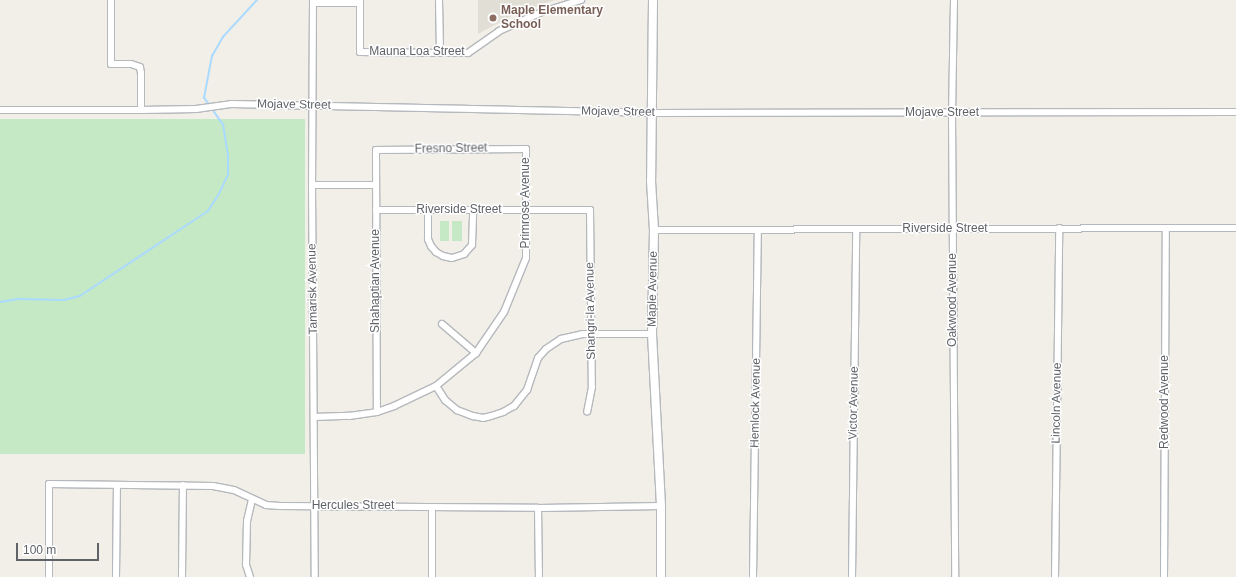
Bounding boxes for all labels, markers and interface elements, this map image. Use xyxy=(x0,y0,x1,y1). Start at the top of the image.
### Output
place label: Maple Elementary School xyxy=(501,4,603,32)
marker: Maple Elementary School xyxy=(488,13,498,23)
street label: Mauna Loa Street xyxy=(369,45,465,59)
street label: Mojave Street xyxy=(257,97,331,113)
street label: Mojave Street xyxy=(581,104,655,120)
street label: Mojave Street xyxy=(905,106,979,120)
street label: Fresno Street xyxy=(415,141,487,157)
street label: Primrose Avenue xyxy=(519,157,533,249)
street label: Riverside Street xyxy=(416,203,502,217)
street label: Riverside Street xyxy=(902,222,988,236)
street label: Shahaptian Avenue xyxy=(369,229,383,333)
street label: Tamarisk Avenue xyxy=(305,243,321,335)
street label: Maple Avenue xyxy=(645,251,661,327)
street label: Oakwood Avenue xyxy=(946,253,960,347)
street label: Shangri-la Avenue xyxy=(583,262,599,360)
street label: Redwood Avenue xyxy=(1158,355,1172,449)
street label: Hemlock Avenue xyxy=(748,358,764,448)
street label: Lincoln Avenue xyxy=(1049,362,1065,444)
street label: Victor Avenue xyxy=(846,366,862,440)
street label: Hercules Street xyxy=(312,499,394,513)
scale bar xyxy=(18,535,101,561)
text: 100 m xyxy=(23,543,56,557)

